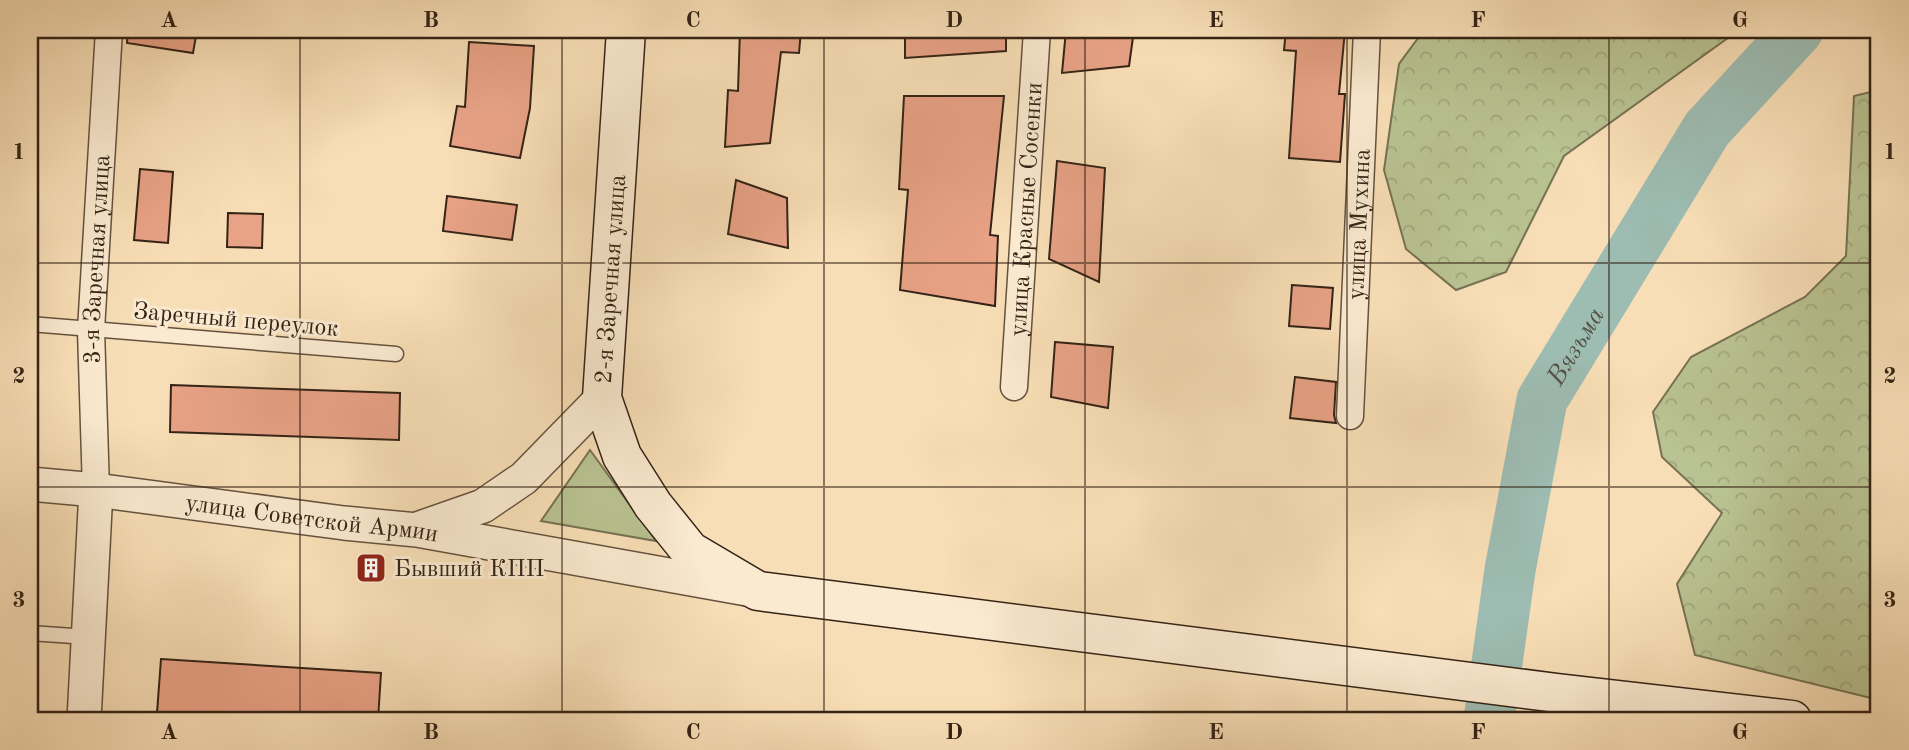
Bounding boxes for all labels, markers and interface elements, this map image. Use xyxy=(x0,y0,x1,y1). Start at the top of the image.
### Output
text: A xyxy=(160,9,178,32)
text: B xyxy=(423,9,439,32)
text: C xyxy=(685,9,701,32)
text: D xyxy=(945,9,963,32)
text: E xyxy=(1208,9,1224,32)
text: F xyxy=(1470,9,1486,32)
text: G xyxy=(1732,9,1748,32)
street label: улица Красные Сосенки xyxy=(1007,82,1048,337)
text: 1 xyxy=(12,141,26,164)
text: 1 xyxy=(1883,141,1897,164)
street label: улица Мухина xyxy=(1345,148,1376,300)
street label: 3-я Заречная улица xyxy=(81,154,116,364)
street label: 2-я Заречная улица xyxy=(593,173,631,385)
street label: Заречный переулок xyxy=(132,300,339,342)
water label: Вязьма xyxy=(1543,303,1610,391)
text: 2 xyxy=(12,365,26,388)
text: 2 xyxy=(1883,365,1897,388)
street label: улица Советской Армии xyxy=(184,492,440,548)
building icon: Бывший КПП xyxy=(354,551,388,585)
place label: Бывший КПП xyxy=(394,558,544,582)
text: 3 xyxy=(12,589,26,612)
text: 3 xyxy=(1883,589,1897,612)
text: A xyxy=(160,721,178,744)
text: B xyxy=(423,721,439,744)
text: C xyxy=(685,721,701,744)
text: D xyxy=(945,721,963,744)
text: E xyxy=(1208,721,1224,744)
text: F xyxy=(1470,721,1486,744)
text: G xyxy=(1732,721,1748,744)

